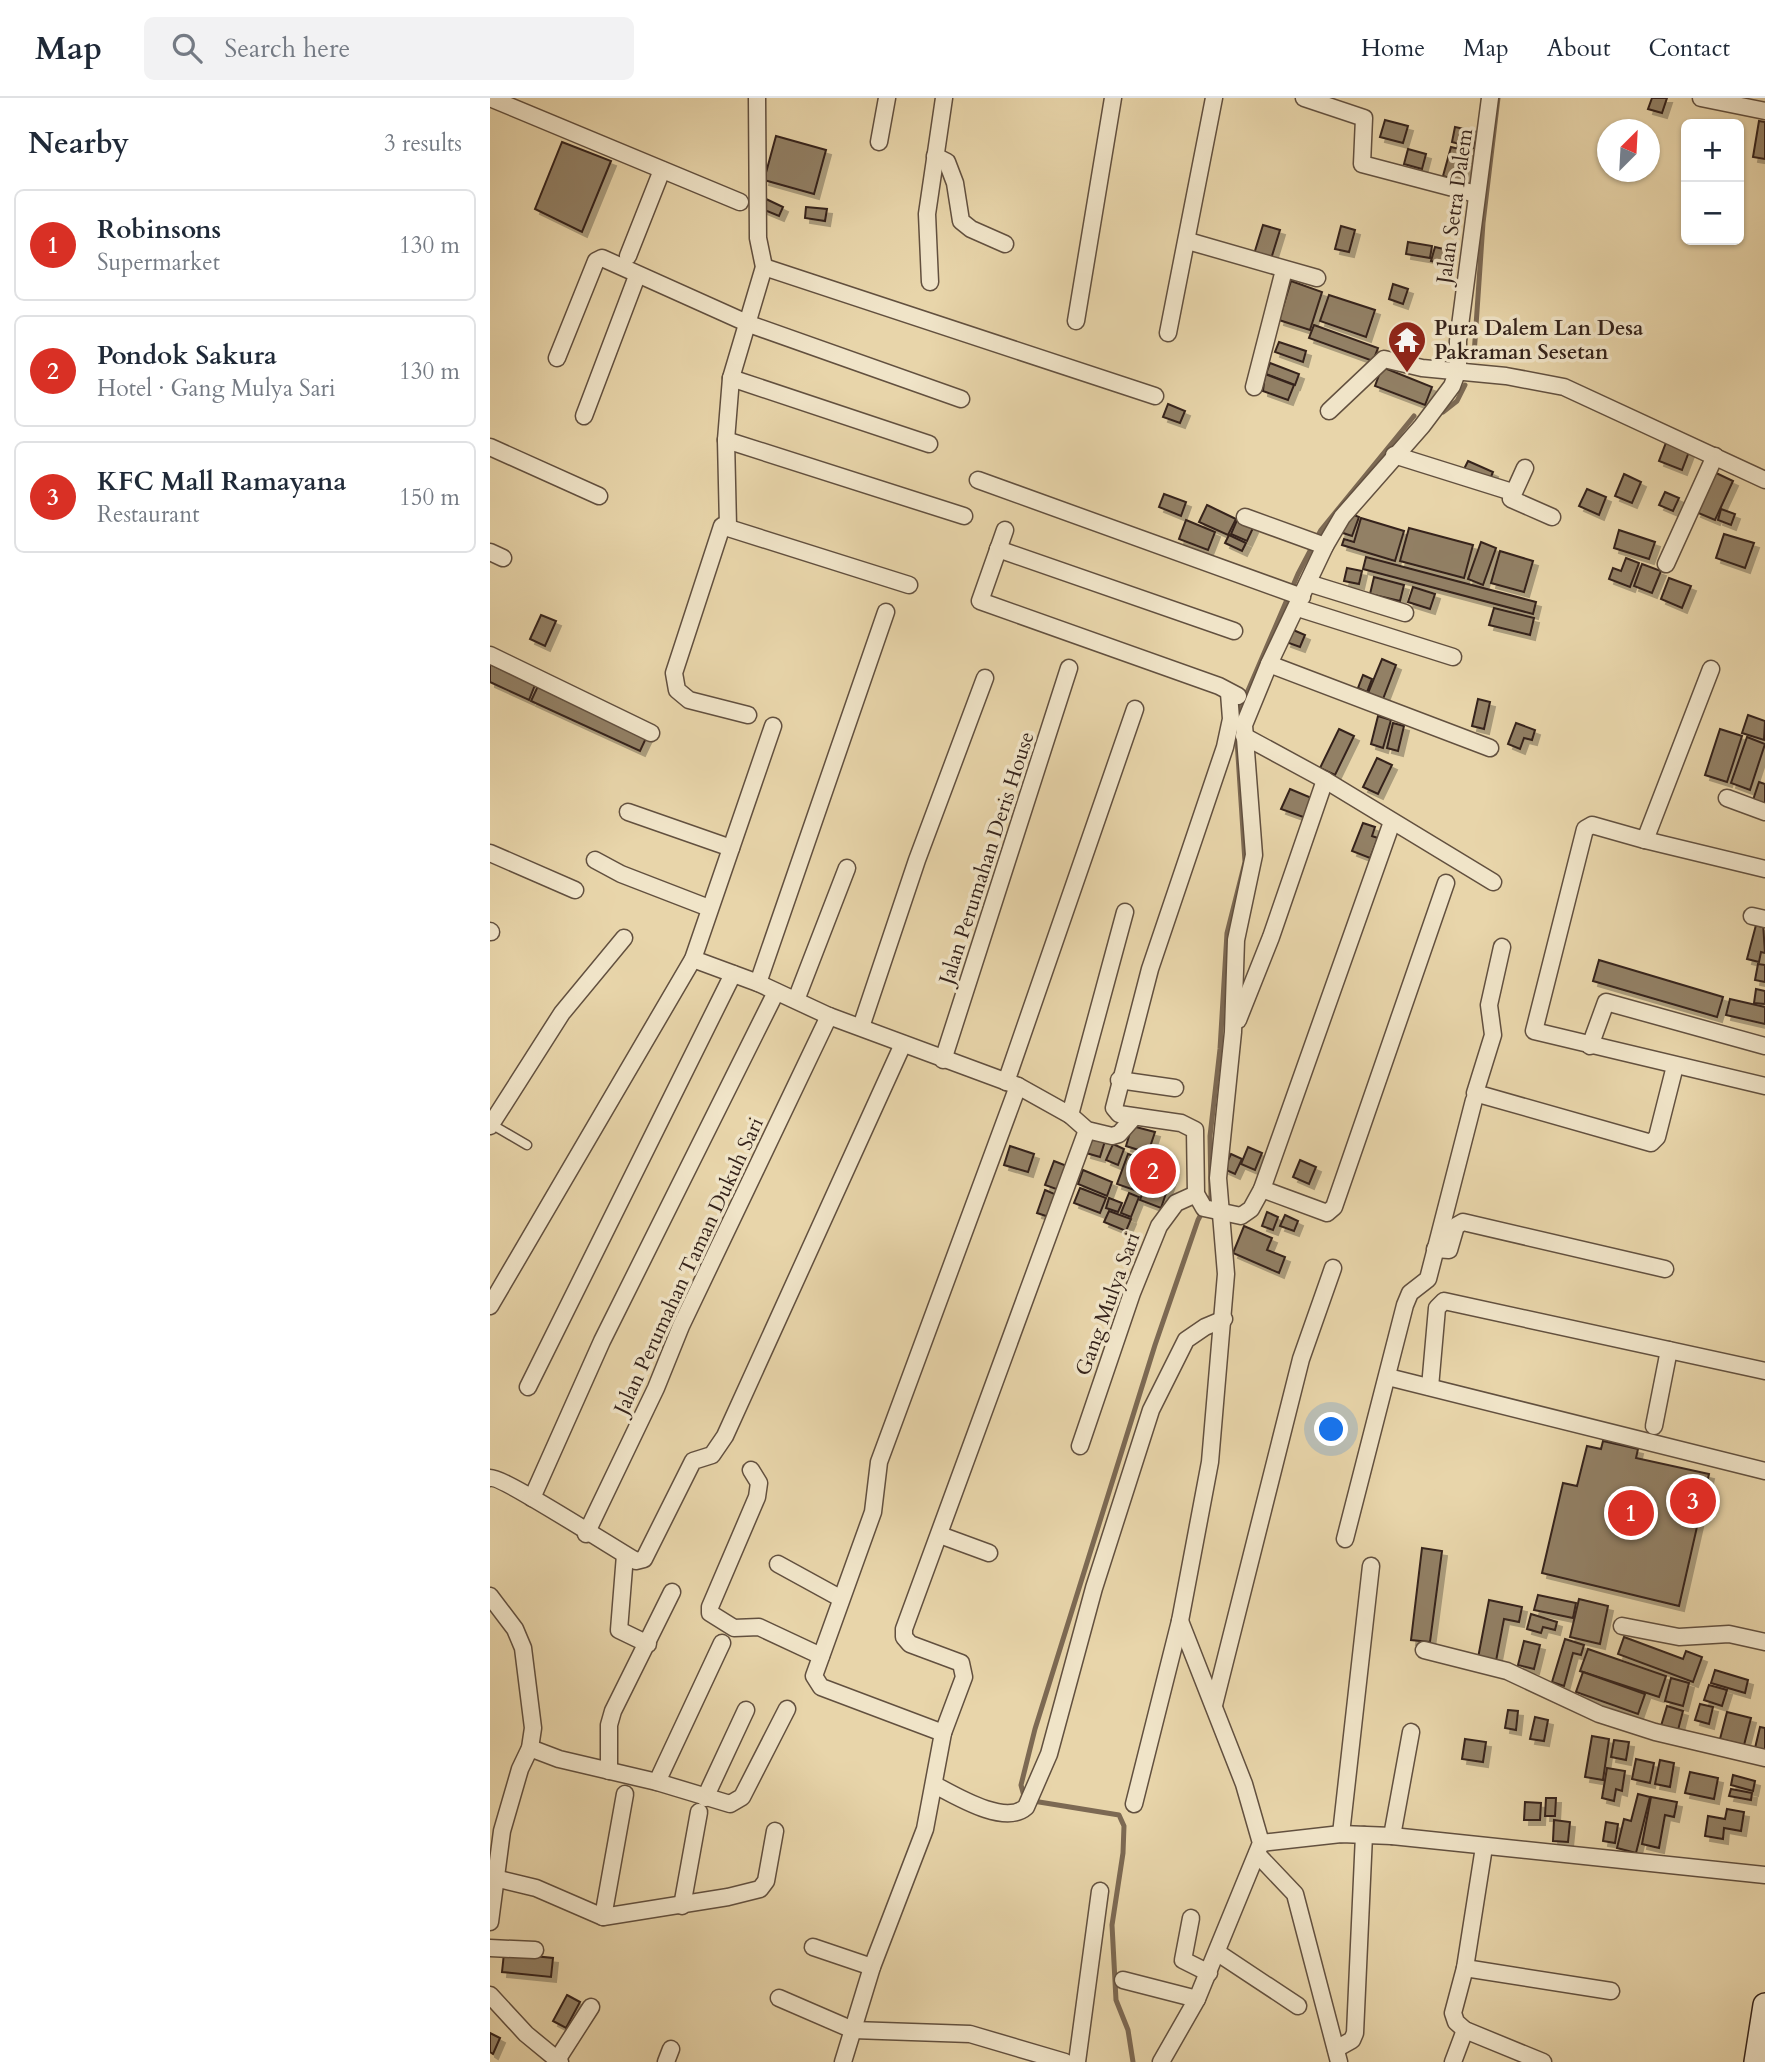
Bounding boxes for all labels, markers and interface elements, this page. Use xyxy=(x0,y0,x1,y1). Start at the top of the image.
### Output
search box xyxy=(144,17,634,80)
text: Map xyxy=(35,26,102,71)
icon: search xyxy=(168,29,206,67)
text: Search here xyxy=(224,31,350,66)
text: Home xyxy=(1361,32,1425,65)
text: Map xyxy=(1463,32,1509,65)
text: About xyxy=(1547,32,1611,65)
text: Contact xyxy=(1649,32,1730,65)
north arrow xyxy=(1597,119,1660,182)
map controls xyxy=(1681,119,1744,245)
button: + xyxy=(1681,119,1744,182)
text: Nearby xyxy=(28,123,129,164)
street label: Jalan Setra Dalem xyxy=(1429,126,1480,288)
text: 3 results xyxy=(384,128,462,159)
button: − xyxy=(1681,182,1744,245)
text: Robinsons xyxy=(97,212,221,247)
text: 1 xyxy=(47,230,59,261)
text: 130 m xyxy=(399,230,460,261)
text: Supermarket xyxy=(97,247,220,278)
place label: Pura Dalem Lan Desa Pakraman Sesetan xyxy=(1434,314,1644,367)
temple icon: Pura Dalem Lan Desa Pakraman Sesetan xyxy=(1386,319,1428,374)
text: Pondok Sakura xyxy=(97,338,277,373)
text: 2 xyxy=(47,356,59,387)
text: 130 m xyxy=(399,356,460,387)
text: Hotel · Gang Mulya Sari xyxy=(97,373,335,404)
text: KFC Mall Ramayana xyxy=(97,464,346,499)
text: 3 xyxy=(47,482,59,513)
text: 150 m xyxy=(399,482,460,513)
text: Restaurant xyxy=(97,499,200,530)
street label: Jalan Perumahan Deris House xyxy=(931,728,1042,991)
street label: Jalan Perumahan Taman Dukuh Sari xyxy=(606,1113,771,1422)
pin: 2 xyxy=(1130,1145,1176,1197)
street label: Gang Mulya Sari xyxy=(1069,1228,1147,1380)
your location xyxy=(1314,1412,1348,1446)
pin: 3 xyxy=(1670,1475,1716,1527)
pin: 1 xyxy=(1608,1487,1654,1539)

